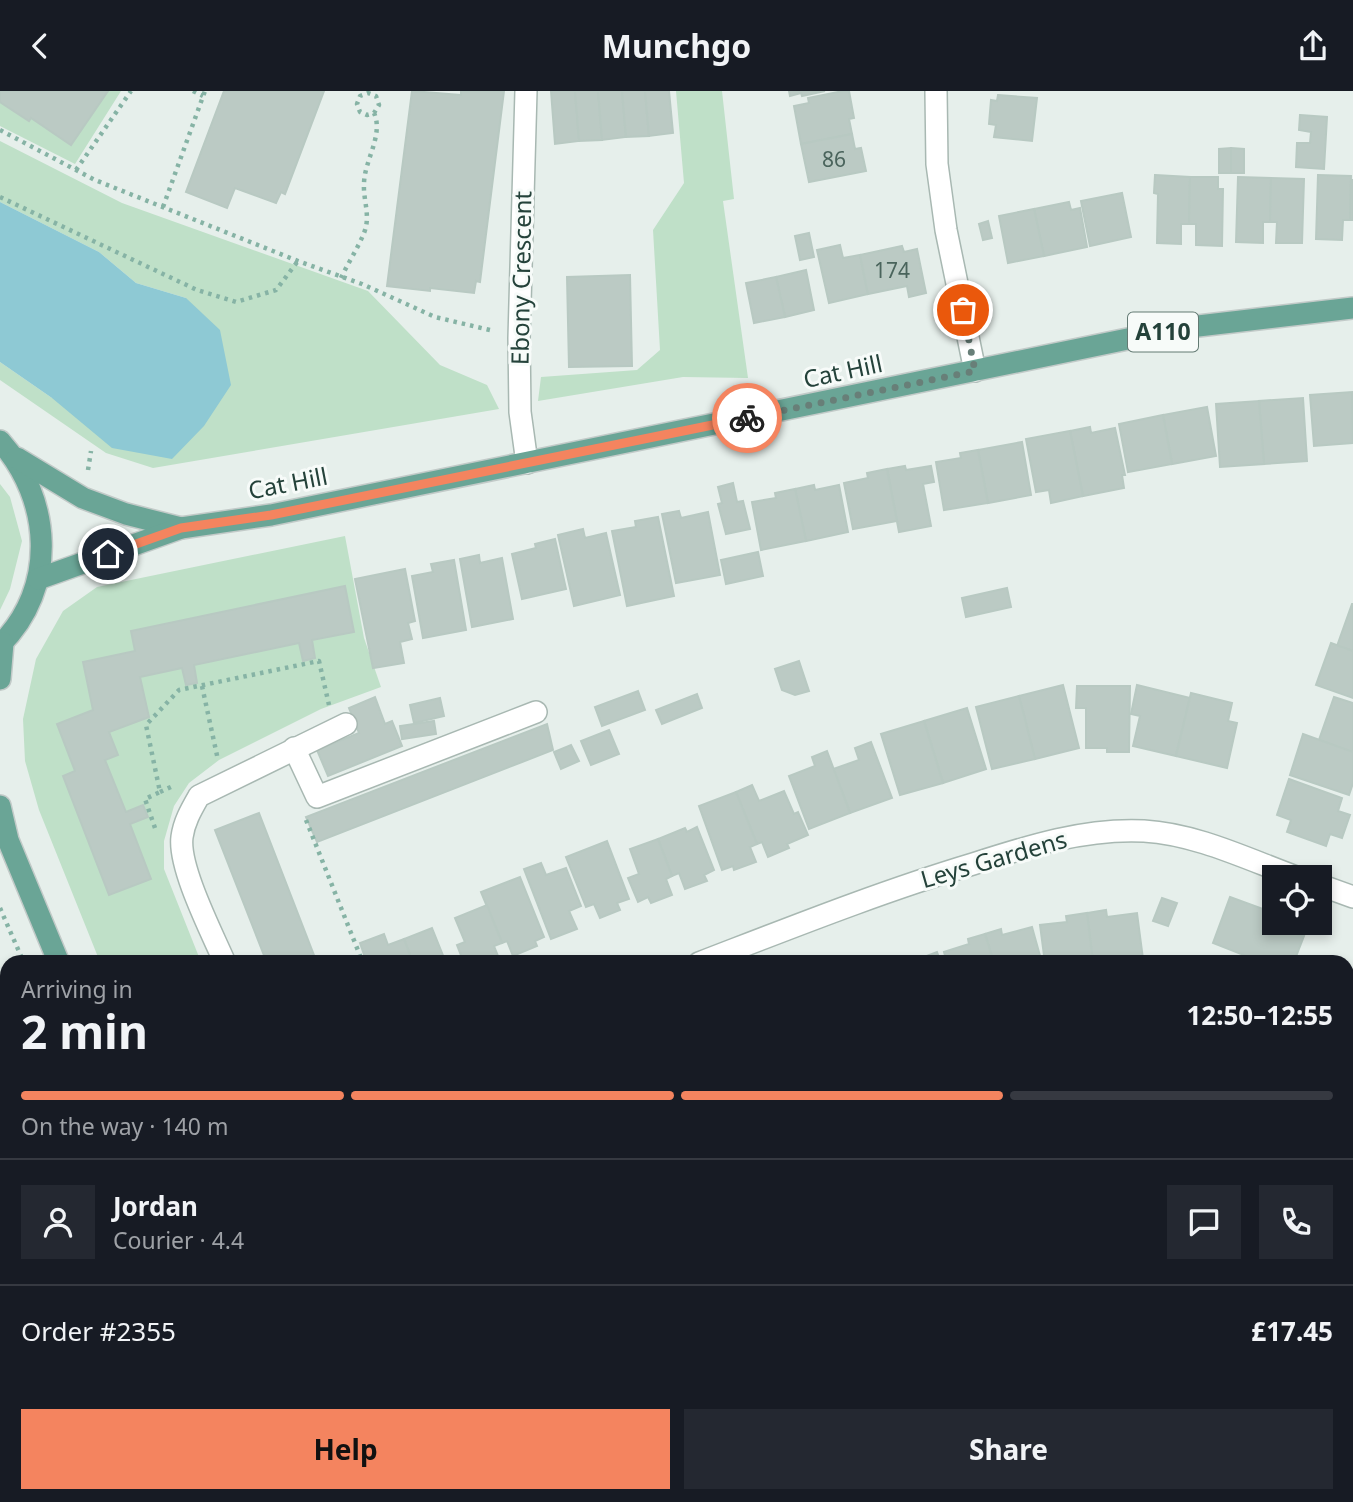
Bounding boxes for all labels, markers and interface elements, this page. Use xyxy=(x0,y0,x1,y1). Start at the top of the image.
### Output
text: Munchgo xyxy=(602,24,751,67)
icon: back xyxy=(21,27,59,65)
icon: share xyxy=(1294,27,1332,65)
house number: 86 xyxy=(822,145,846,173)
street label: Ebony Crescent xyxy=(502,190,539,365)
house number: 174 xyxy=(874,256,910,284)
pin xyxy=(933,280,993,340)
icon: bag xyxy=(944,291,982,329)
road number: A110 xyxy=(1128,313,1198,351)
street label: Cat Hill xyxy=(800,346,885,395)
courier xyxy=(712,383,782,453)
icon: bike xyxy=(728,399,766,437)
street label: Cat Hill xyxy=(245,459,330,506)
pin xyxy=(78,524,138,584)
icon: home xyxy=(89,535,127,573)
street label: Leys Gardens xyxy=(917,822,1071,895)
map controls xyxy=(1262,865,1332,935)
button: locate xyxy=(1262,865,1332,935)
text: Arriving in xyxy=(21,973,133,1005)
text: 12:50–12:55 xyxy=(1186,997,1333,1033)
text: 2 min xyxy=(21,1000,148,1062)
text: On the way · 140 m xyxy=(21,1110,228,1142)
button: person xyxy=(21,1185,95,1259)
button: chat xyxy=(1167,1185,1241,1259)
button: phone xyxy=(1259,1185,1333,1259)
text: Jordan xyxy=(113,1188,198,1224)
text: Courier · 4.4 xyxy=(113,1224,244,1256)
text: Order #2355 xyxy=(21,1313,176,1349)
text: £17.45 xyxy=(1251,1313,1333,1349)
button: Help xyxy=(21,1409,670,1489)
button: Share xyxy=(684,1409,1333,1489)

